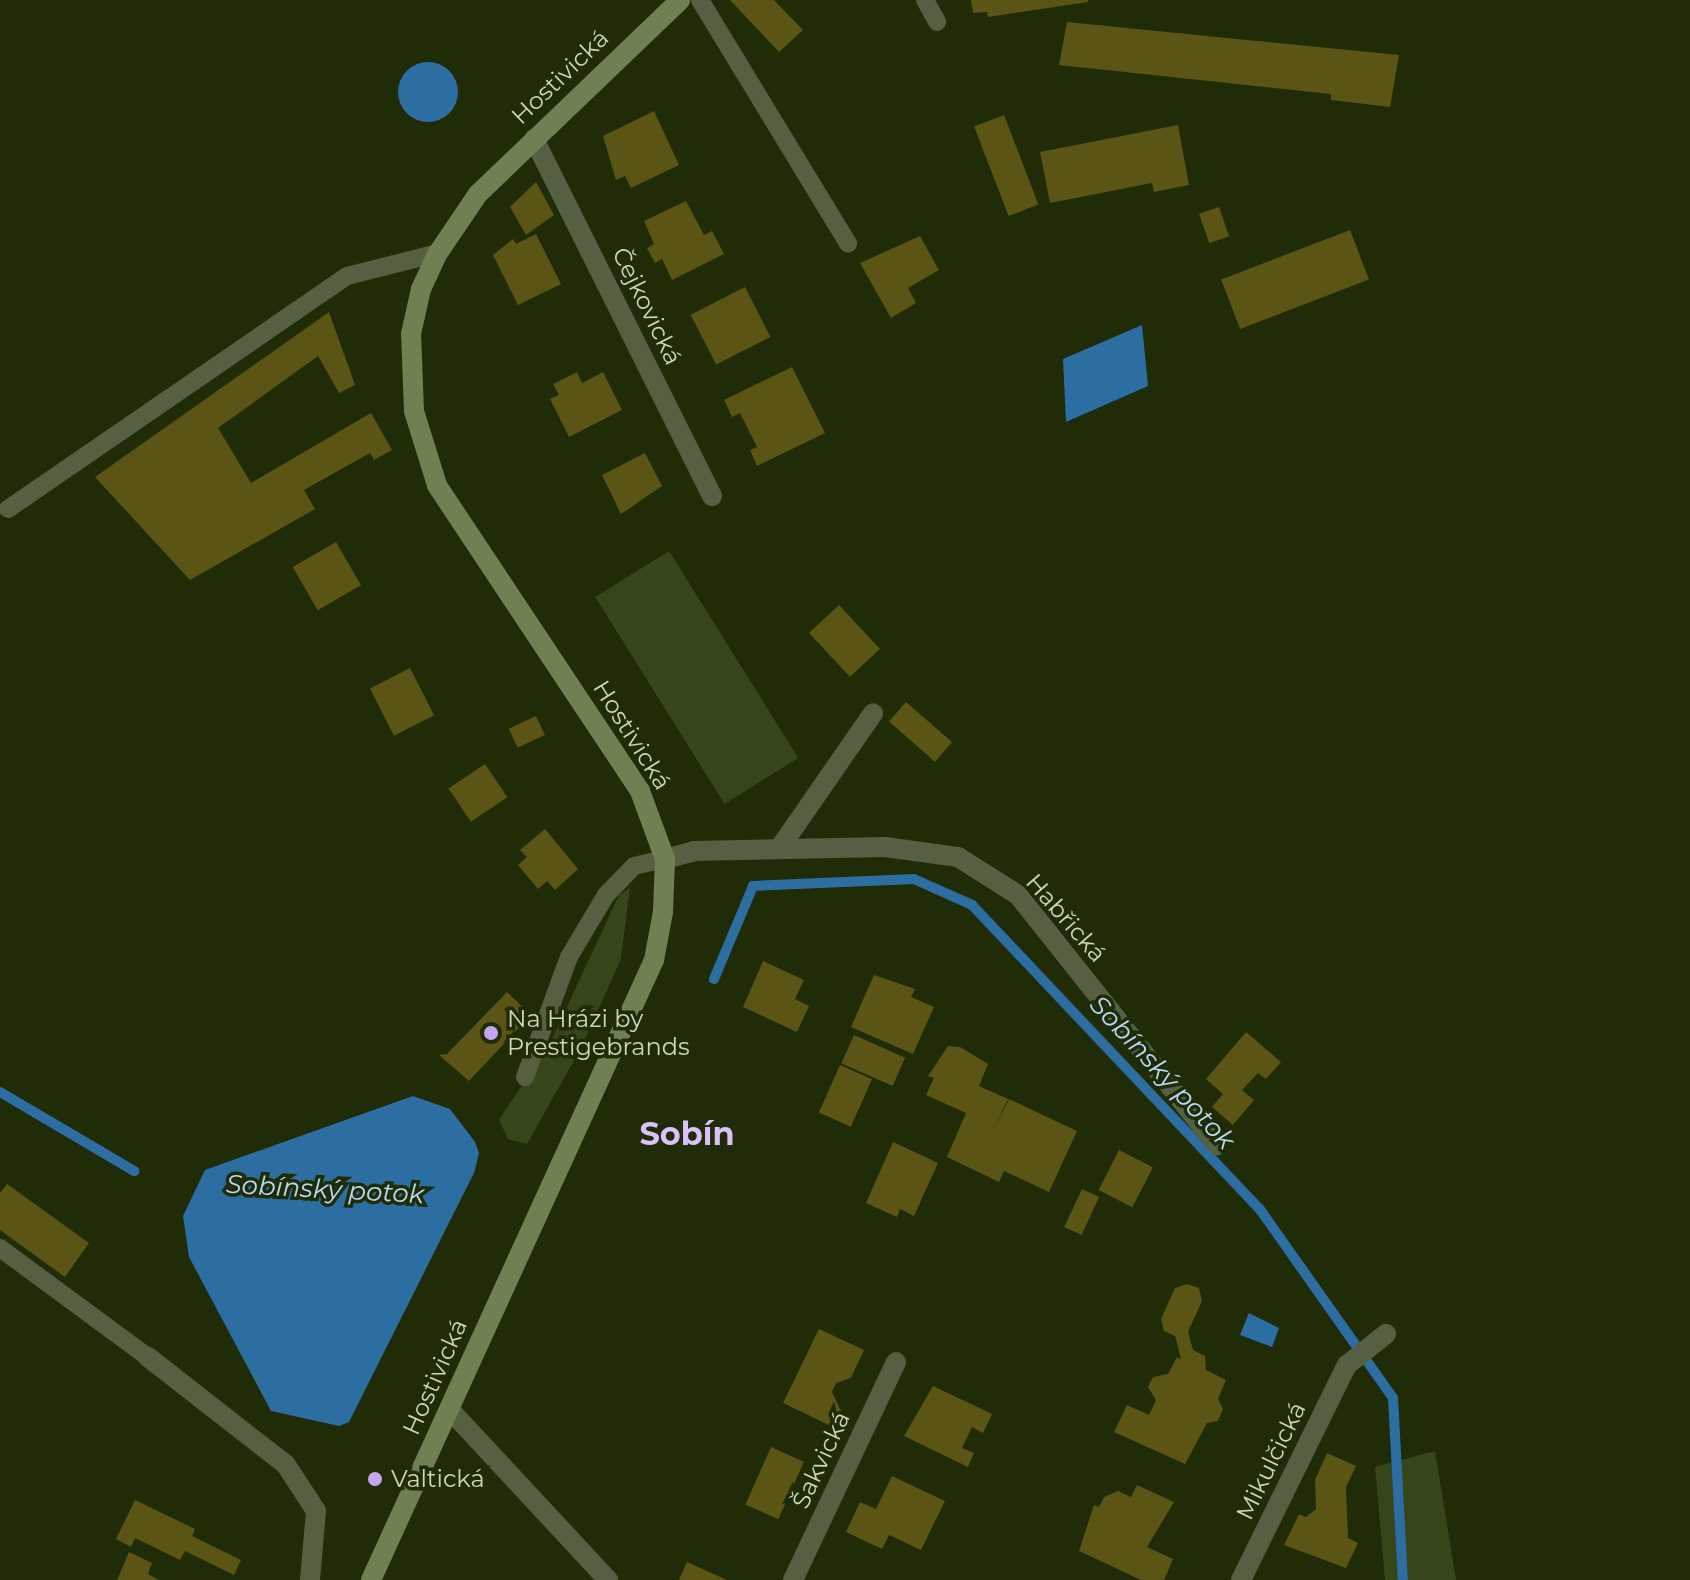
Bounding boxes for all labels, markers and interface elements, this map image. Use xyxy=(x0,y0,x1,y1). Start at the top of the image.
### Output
street label: Hostivická xyxy=(506,24,614,130)
street label: Čejkovická xyxy=(606,243,688,369)
street label: Hostivická xyxy=(587,675,677,795)
street label: Habřická xyxy=(1020,868,1112,968)
water label: Sobínský potok xyxy=(1083,990,1241,1156)
place label: Na Hrázi by Prestigebrands xyxy=(507,1005,690,1061)
marker: Na Hrázi by Prestigebrands xyxy=(482,1024,500,1042)
district label: Sobín xyxy=(639,1115,735,1153)
water label: Sobínský potok xyxy=(225,1169,425,1211)
street label: Hostivická xyxy=(397,1315,473,1439)
street label: Mikulčická xyxy=(1230,1397,1312,1525)
street label: Šakvická xyxy=(786,1407,856,1513)
place label: Valtická xyxy=(391,1465,485,1493)
marker: Valtická xyxy=(366,1470,384,1488)

